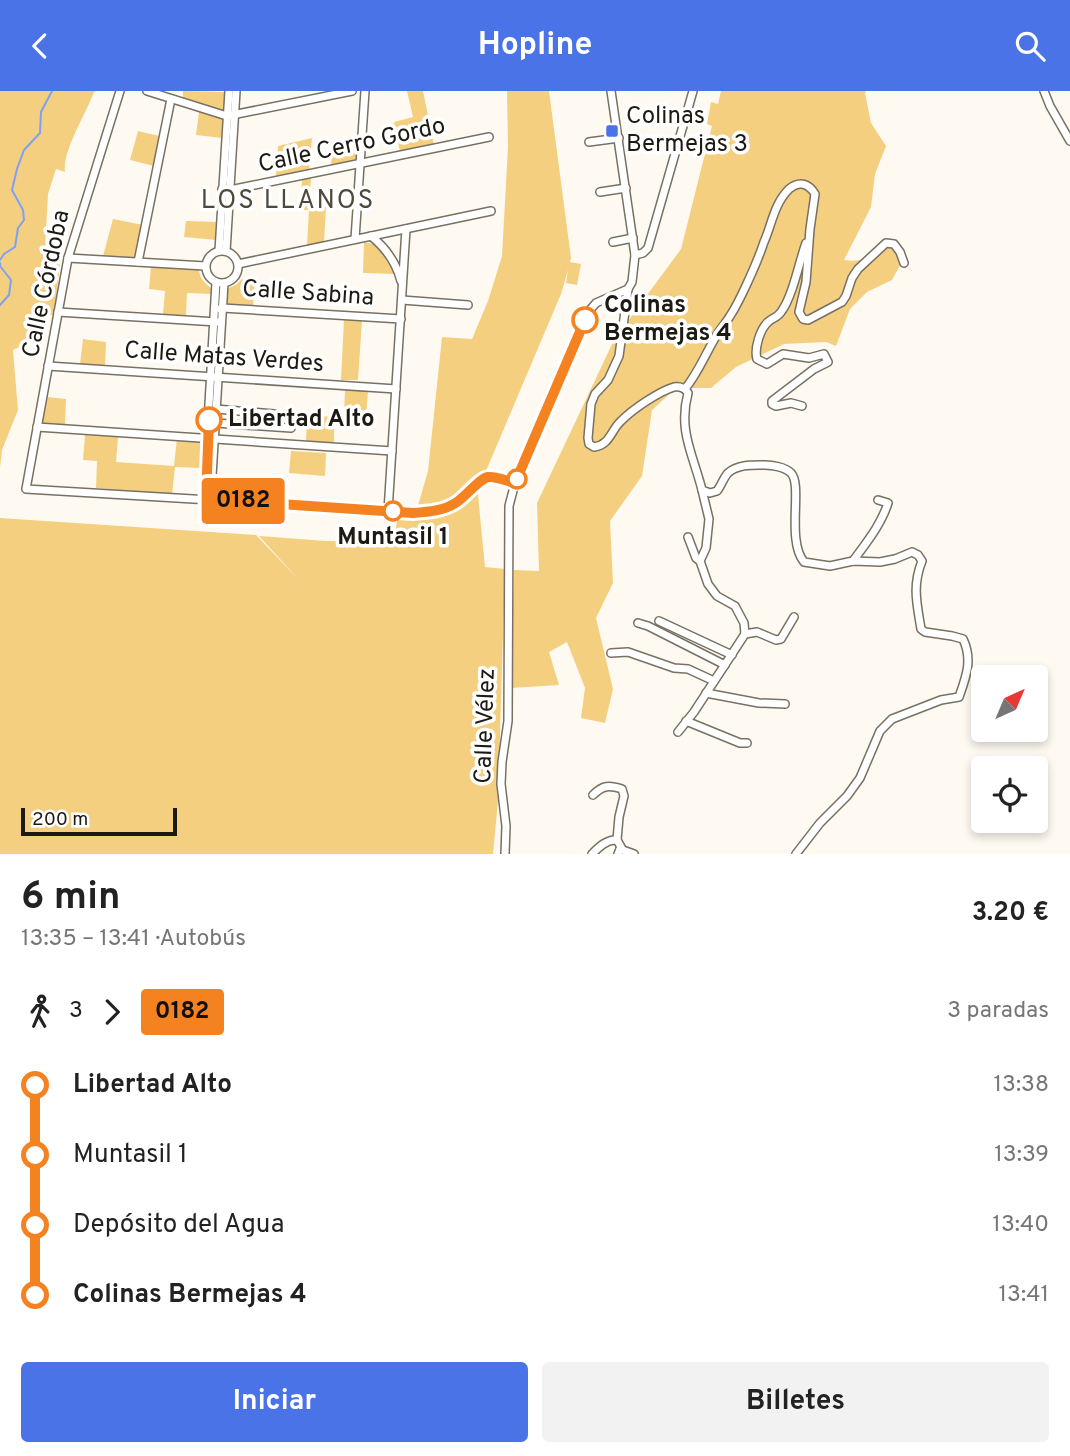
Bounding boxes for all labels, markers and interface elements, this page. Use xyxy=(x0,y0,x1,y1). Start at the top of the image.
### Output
text: Hopline xyxy=(478,26,592,66)
icon: back xyxy=(21,27,59,65)
icon: search xyxy=(1011,27,1049,65)
place label: Colinas Bermejas 3 xyxy=(626,102,748,160)
street label: Calle Cerro Gordo xyxy=(256,112,448,180)
marker: Colinas Bermejas 3 xyxy=(604,123,620,139)
district label: LOS LLANOS xyxy=(201,185,375,218)
street label: Calle Córdoba xyxy=(17,207,77,361)
street label: Calle Sabina xyxy=(241,274,375,314)
place label: Colinas Bermejas 4 xyxy=(604,291,732,349)
marker: Colinas Bermejas 4 xyxy=(572,307,598,333)
street label: Calle Matas Verdes xyxy=(123,336,325,380)
place label: Libertad Alto xyxy=(228,405,375,435)
marker: Libertad Alto xyxy=(196,407,222,433)
unlabelled marker xyxy=(507,469,527,489)
line badge: 0182 xyxy=(194,478,292,524)
text: 0182 xyxy=(216,486,270,516)
marker: Muntasil 1 xyxy=(383,501,403,521)
place label: Muntasil 1 xyxy=(337,523,449,553)
north arrow xyxy=(971,665,1048,742)
map controls xyxy=(971,665,1048,833)
street label: Calle Vélez xyxy=(469,668,503,784)
button: locate xyxy=(971,756,1048,833)
scale bar xyxy=(21,805,177,837)
text: 200 m xyxy=(32,808,88,832)
text: 6 min xyxy=(21,874,120,923)
text: 3.20 € xyxy=(972,897,1049,930)
text: 13:35 – 13:41 · Autobús xyxy=(21,925,246,954)
icon: walk xyxy=(21,993,59,1031)
icon: forward xyxy=(93,993,131,1031)
text: 3 xyxy=(69,997,83,1026)
text: 0182 xyxy=(155,997,210,1027)
text: 3 paradas xyxy=(947,997,1049,1026)
text: Libertad Alto xyxy=(73,1069,232,1102)
text: 13:38 xyxy=(994,1071,1049,1100)
text: Muntasil 1 xyxy=(73,1139,188,1172)
text: 13:39 xyxy=(994,1141,1049,1170)
text: Depósito del Agua xyxy=(73,1209,284,1242)
text: 13:40 xyxy=(992,1211,1049,1240)
text: Colinas Bermejas 4 xyxy=(73,1279,307,1312)
text: 13:41 xyxy=(999,1281,1049,1310)
button: Iniciar xyxy=(21,1362,528,1442)
button: Billetes xyxy=(542,1362,1049,1442)

